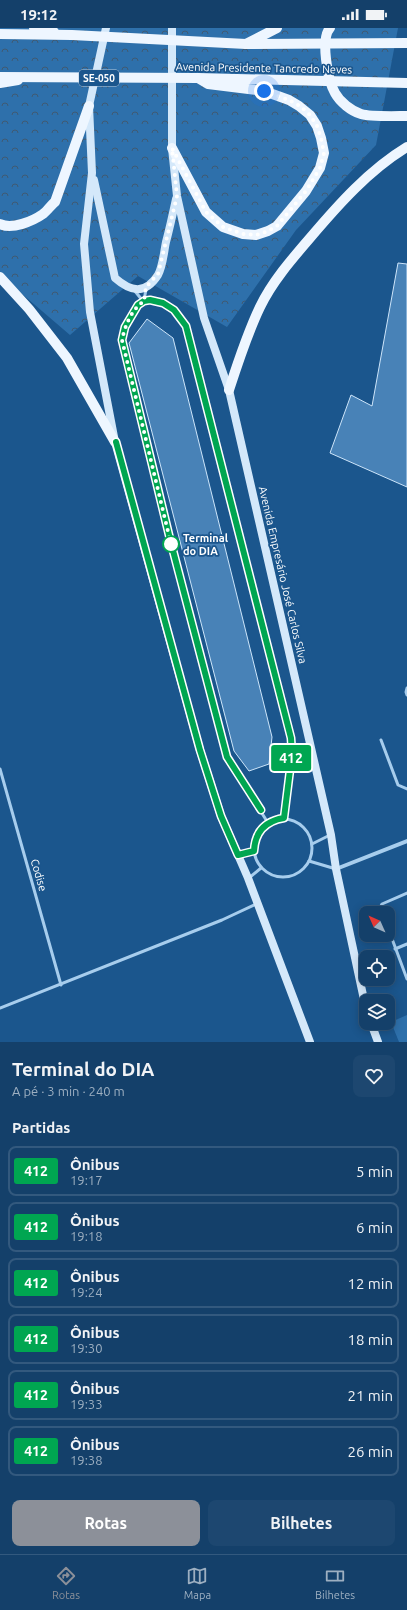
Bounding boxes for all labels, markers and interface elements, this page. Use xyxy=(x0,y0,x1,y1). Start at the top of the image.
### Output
text: 19:12 xyxy=(20,6,58,23)
street label: Avenida Presidente Tancredo Neves xyxy=(176,60,353,76)
road number: SE-050 xyxy=(79,70,119,86)
your location xyxy=(254,81,274,101)
street label: Avenida Empresário José Carlos Silva xyxy=(257,485,309,665)
place label: Terminal do DIA xyxy=(183,532,229,557)
marker: Terminal do DIA xyxy=(162,535,180,553)
line badge: 412 xyxy=(268,745,314,771)
text: 412 xyxy=(279,750,303,766)
street label: Codise xyxy=(29,857,49,893)
north arrow xyxy=(359,906,395,942)
map controls xyxy=(359,906,395,1030)
button: locate xyxy=(359,950,395,986)
button: layers xyxy=(359,994,395,1030)
button: heart xyxy=(353,1055,395,1097)
text: Terminal do DIA xyxy=(12,1058,154,1080)
text: A pé · 3 min · 240 m xyxy=(12,1084,125,1098)
text: Partidas xyxy=(12,1119,70,1136)
text: Ônibus xyxy=(70,1156,120,1173)
text: 412 xyxy=(24,1163,48,1179)
text: 5 min xyxy=(356,1163,393,1180)
text: 19:17 xyxy=(70,1173,103,1187)
text: Ônibus xyxy=(70,1212,120,1229)
text: 412 xyxy=(24,1219,48,1235)
text: 6 min xyxy=(356,1219,393,1236)
text: 19:18 xyxy=(70,1229,103,1243)
text: Ônibus xyxy=(70,1268,120,1285)
text: 412 xyxy=(24,1275,48,1291)
text: 12 min xyxy=(347,1275,393,1292)
text: 19:24 xyxy=(70,1285,103,1299)
text: Ônibus xyxy=(70,1324,120,1341)
text: 412 xyxy=(24,1331,48,1347)
text: 18 min xyxy=(347,1331,393,1348)
text: 19:30 xyxy=(70,1341,103,1355)
text: Ônibus xyxy=(70,1380,120,1397)
text: 412 xyxy=(24,1387,48,1403)
text: 21 min xyxy=(347,1387,393,1404)
text: 19:33 xyxy=(70,1397,103,1411)
text: Ônibus xyxy=(70,1436,120,1453)
text: 412 xyxy=(24,1443,48,1459)
text: 26 min xyxy=(347,1443,393,1460)
text: 19:38 xyxy=(70,1453,103,1467)
button: Rotas xyxy=(12,1500,200,1546)
button: Bilhetes xyxy=(208,1500,395,1546)
tab: Rotas xyxy=(52,1565,80,1601)
tab: Mapa xyxy=(184,1565,211,1601)
tab: Bilhetes xyxy=(315,1565,355,1601)

